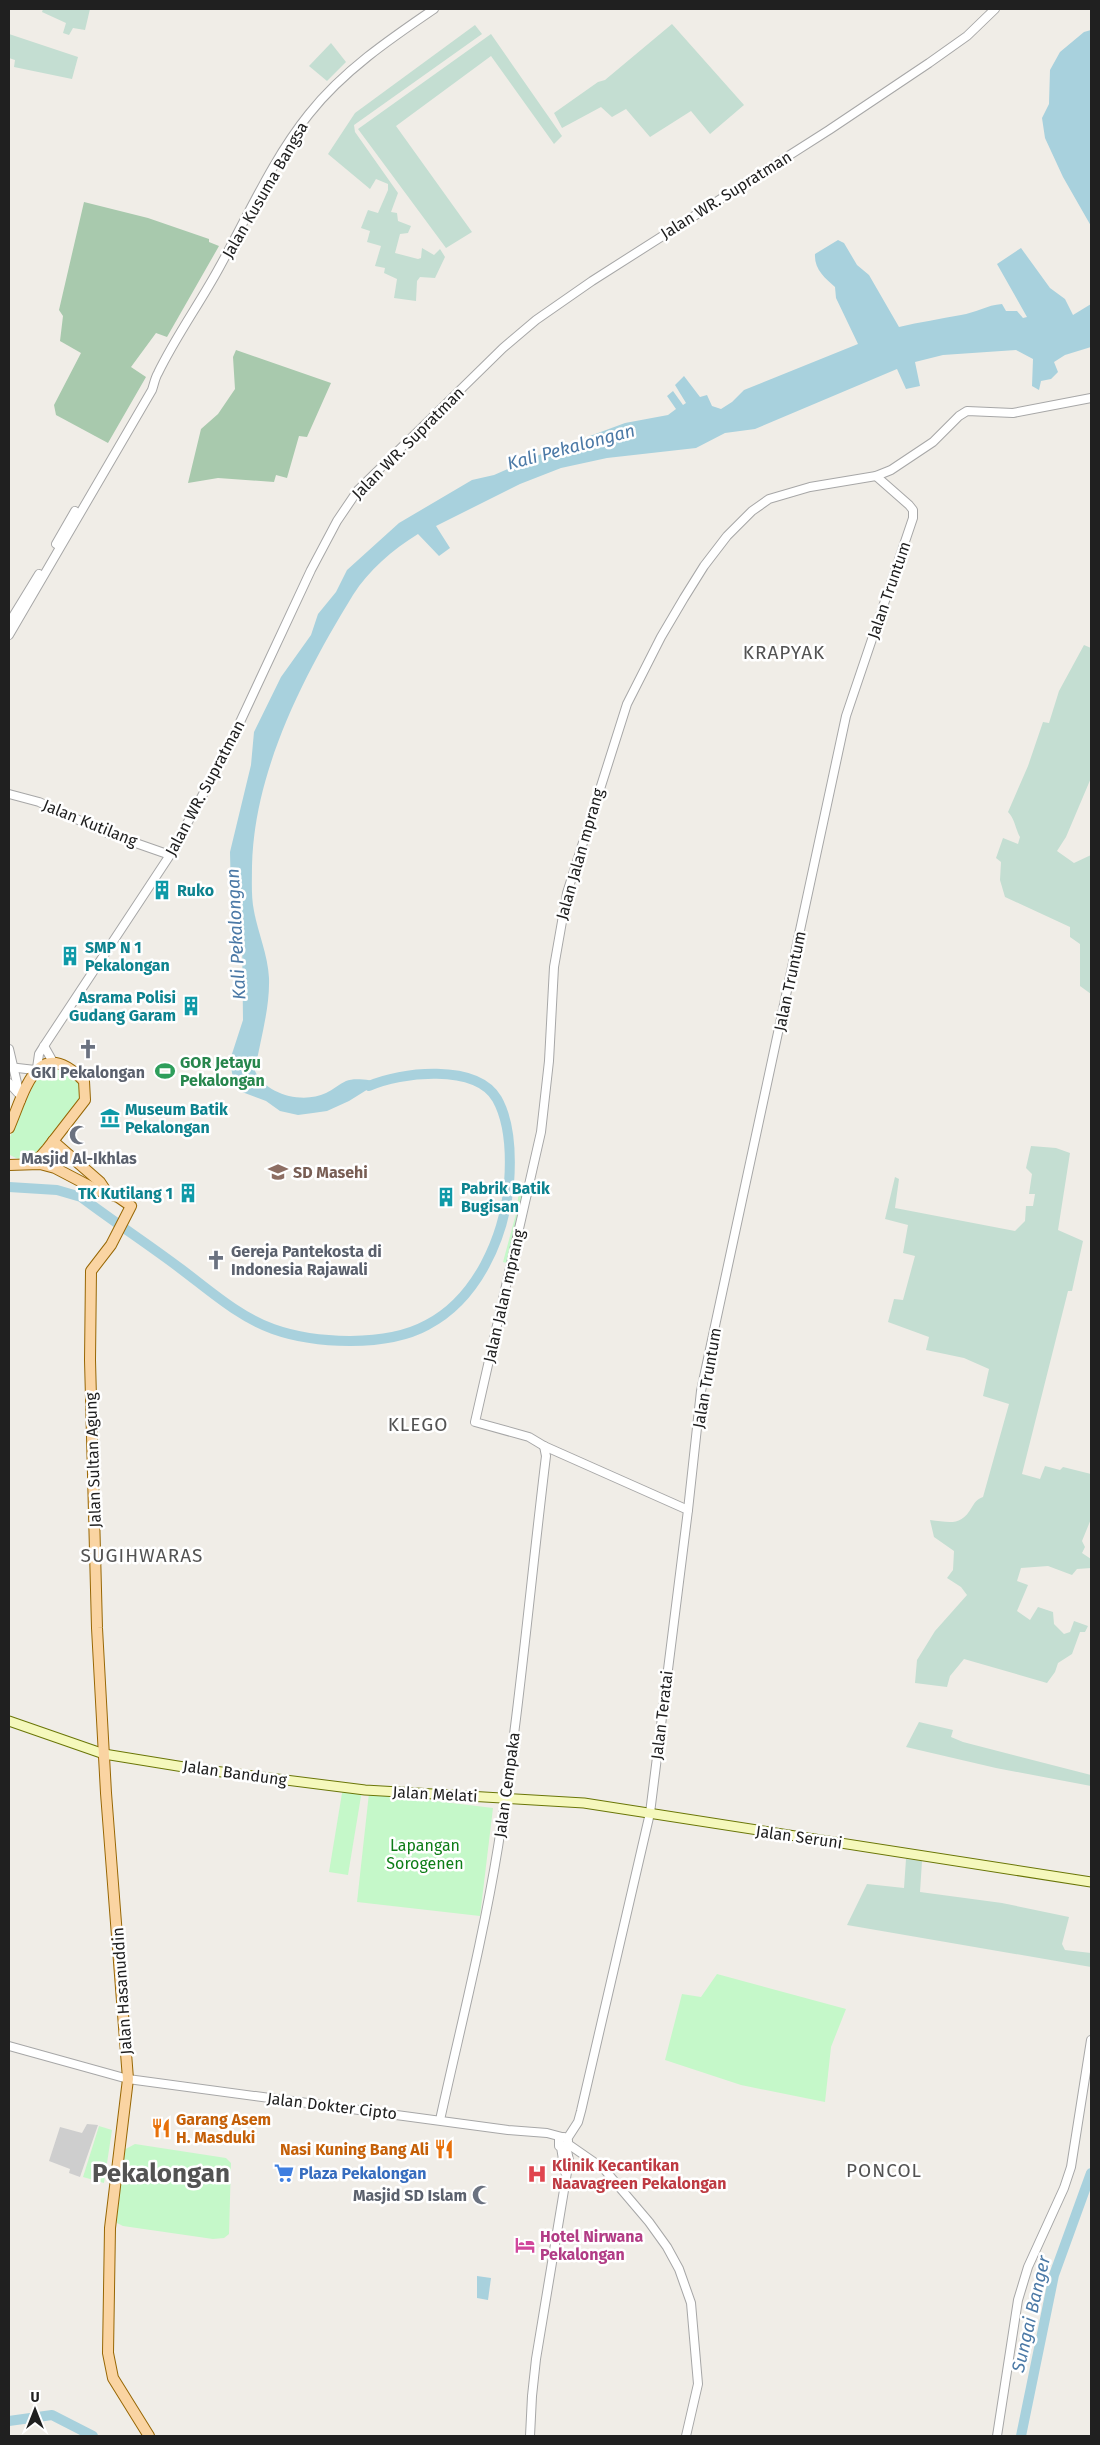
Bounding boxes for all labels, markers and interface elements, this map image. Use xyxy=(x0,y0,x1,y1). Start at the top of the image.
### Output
street label: Jalan Kusuma Bangsa xyxy=(218,118,312,262)
street label: Jalan WR. Supratman xyxy=(657,147,795,243)
street label: Jalan WR. Supratman xyxy=(348,383,468,503)
water label: Kali Pekalongan xyxy=(505,419,637,475)
street label: Jalan Truntum xyxy=(863,539,915,641)
district label: KRAPYAK xyxy=(743,641,825,664)
street label: Jalan WR. Supratman xyxy=(161,717,249,859)
street label: Jalan Jalan mprang xyxy=(552,785,608,922)
street label: Jalan Kutilang xyxy=(40,795,141,851)
water label: Kali Pekalongan xyxy=(222,868,250,1000)
building icon: Ruko xyxy=(151,879,173,901)
place label: Ruko xyxy=(177,881,214,900)
street label: Jalan Truntum xyxy=(770,929,810,1033)
place label: SMP N 1 Pekalongan xyxy=(85,938,170,975)
building icon: SMP N 1 Pekalongan xyxy=(59,945,81,967)
place label: Asrama Polisi Gudang Garam xyxy=(69,988,176,1025)
building icon: Asrama Polisi Gudang Garam xyxy=(180,995,202,1017)
church icon: GKI Pekalongan xyxy=(77,1038,99,1060)
place label: GOR Jetayu Pekalongan xyxy=(180,1053,265,1090)
sports icon: GOR Jetayu Pekalongan xyxy=(154,1060,176,1082)
place label: GKI Pekalongan xyxy=(31,1063,145,1082)
place label: Museum Batik Pekalongan xyxy=(125,1100,228,1137)
museum icon: Museum Batik Pekalongan xyxy=(99,1107,121,1129)
mosque icon: Masjid Al-Ikhlas xyxy=(68,1124,90,1146)
place label: Masjid Al-Ikhlas xyxy=(21,1149,137,1168)
school or university icon: SD Masehi xyxy=(267,1161,289,1183)
place label: SD Masehi xyxy=(293,1163,368,1182)
place label: Pabrik Batik Bugisan xyxy=(461,1179,550,1216)
building icon: TK Kutilang 1 xyxy=(177,1182,199,1204)
place label: TK Kutilang 1 xyxy=(78,1184,173,1203)
building icon: Pabrik Batik Bugisan xyxy=(435,1186,457,1208)
street label: Jalan Jalan mprang xyxy=(479,1227,529,1364)
place label: Gereja Pantekosta di Indonesia Rajawali xyxy=(231,1242,382,1279)
church icon: Gereja Pantekosta di Indonesia Rajawali xyxy=(205,1249,227,1271)
street label: Jalan Truntum xyxy=(689,1326,725,1430)
street label: Jalan Sultan Agung xyxy=(81,1391,105,1528)
district label: KLEGO xyxy=(388,1413,448,1436)
district label: SUGIHWARAS xyxy=(81,1544,203,1567)
street label: Jalan Teratai xyxy=(647,1669,677,1761)
street label: Jalan Cempaka xyxy=(490,1731,524,1839)
street label: Jalan Bandung xyxy=(182,1756,289,1790)
street label: Jalan Melati xyxy=(392,1782,478,1806)
street label: Jalan Seruni xyxy=(755,1822,843,1852)
park label: Lapangan Sorogenen xyxy=(386,1836,464,1873)
street label: Jalan Hasanuddin xyxy=(108,1927,136,2055)
street label: Jalan Dokter Cipto xyxy=(266,2089,398,2123)
place label: Garang Asem H. Masduki xyxy=(176,2110,271,2147)
restaurant icon: Garang Asem H. Masduki xyxy=(150,2117,172,2139)
restaurant icon: Nasi Kuning Bang Ali xyxy=(433,2138,455,2160)
place label: Nasi Kuning Bang Ali xyxy=(280,2140,429,2159)
place label: Klinik Kecantikan Naavagreen Pekalongan xyxy=(552,2156,727,2193)
district label: Pekalongan xyxy=(92,2158,230,2189)
district label: PONCOL xyxy=(846,2159,922,2182)
supermarket icon: Plaza Pekalongan xyxy=(273,2162,295,2184)
hospital icon: Klinik Kecantikan Naavagreen Pekalongan xyxy=(526,2163,548,2185)
place label: Plaza Pekalongan xyxy=(299,2164,426,2183)
mosque icon: Masjid SD Islam xyxy=(471,2184,493,2206)
place label: Masjid SD Islam xyxy=(353,2186,467,2205)
place label: Hotel Nirwana Pekalongan xyxy=(540,2227,644,2264)
hotel icon: Hotel Nirwana Pekalongan xyxy=(514,2234,536,2256)
water label: Sungai Banger xyxy=(1007,2252,1055,2375)
north arrow xyxy=(10,2385,60,2435)
text: U xyxy=(30,2389,40,2406)

